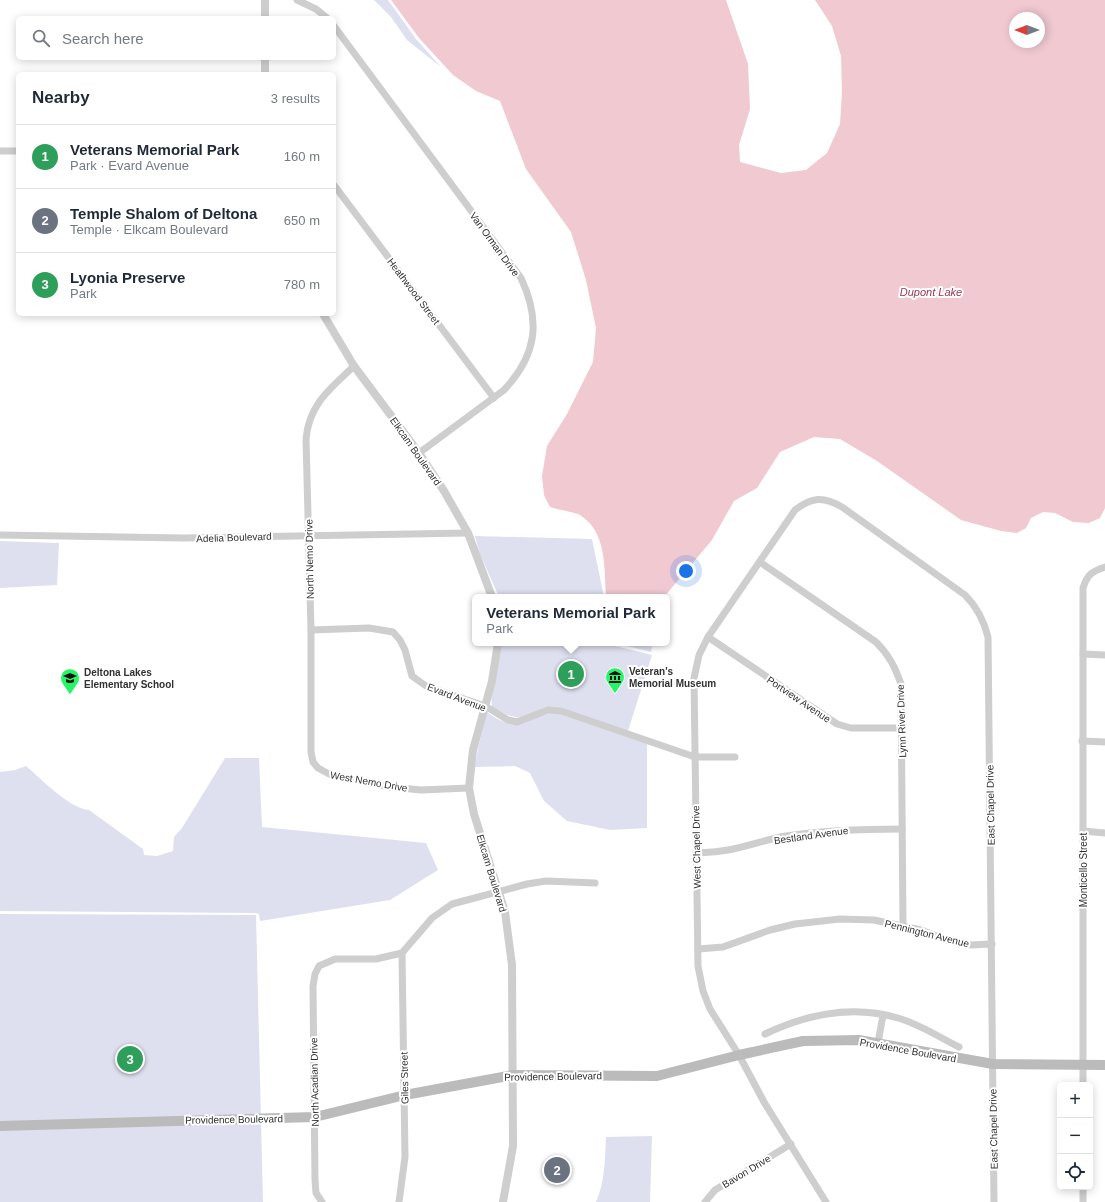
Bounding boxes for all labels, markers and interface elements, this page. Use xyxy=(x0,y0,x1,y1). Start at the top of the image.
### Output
north arrow xyxy=(1009,12,1045,48)
search box xyxy=(16,16,336,60)
icon: search xyxy=(30,27,52,49)
text: Search here xyxy=(62,30,144,47)
text: Nearby xyxy=(32,88,90,107)
text: 3 results xyxy=(271,91,320,106)
text: Veterans Memorial Park xyxy=(70,141,239,158)
text: 1 xyxy=(41,149,49,164)
text: 160 m xyxy=(284,149,320,164)
text: Park · Evard Avenue xyxy=(70,158,189,173)
text: Temple Shalom of Deltona xyxy=(70,205,257,222)
street label: Van Orman Drive xyxy=(468,210,522,279)
text: 2 xyxy=(41,213,49,228)
text: 650 m xyxy=(284,213,320,228)
text: Temple · Elkcam Boulevard xyxy=(70,222,228,237)
street label: Heathwood Street xyxy=(385,256,442,327)
text: Lyonia Preserve xyxy=(70,269,185,286)
text: 3 xyxy=(41,277,49,292)
text: 780 m xyxy=(284,277,320,292)
text: Park xyxy=(70,286,97,301)
water label: Dupont Lake xyxy=(900,286,962,298)
street label: Elkcam Boulevard xyxy=(388,415,443,487)
street label: North Nemo Drive xyxy=(303,518,316,599)
street label: Adelia Boulevard xyxy=(196,531,272,544)
your location xyxy=(676,561,696,581)
popup xyxy=(472,594,670,646)
text: Veterans Memorial Park xyxy=(486,604,656,621)
text: Park xyxy=(486,621,513,636)
pin: 1 xyxy=(558,659,584,689)
museum icon: Veteran's Memorial Museum xyxy=(604,666,626,694)
place label: Veteran's Memorial Museum xyxy=(629,666,716,689)
school or university icon: Deltona Lakes Elementary School xyxy=(59,667,81,695)
place label: Deltona Lakes Elementary School xyxy=(84,667,174,690)
street label: Portview Avenue xyxy=(765,674,833,725)
street label: Evard Avenue xyxy=(426,681,488,714)
street label: Lynn River Drive xyxy=(895,684,908,758)
street label: East Chapel Drive xyxy=(984,764,997,845)
street label: West Nemo Drive xyxy=(329,769,409,794)
street label: West Chapel Drive xyxy=(690,805,703,889)
street label: Bestland Avenue xyxy=(773,825,849,846)
street label: Elkcam Boulevard xyxy=(474,833,509,913)
street label: Monticello Street xyxy=(1078,833,1089,907)
street label: Pennington Avenue xyxy=(884,918,971,949)
street label: North Acadian Drive xyxy=(308,1037,321,1127)
street label: Providence Boulevard xyxy=(859,1037,957,1064)
pin: 3 xyxy=(117,1044,143,1074)
street label: Giles Street xyxy=(399,1052,410,1104)
street label: Providence Boulevard xyxy=(504,1070,602,1083)
map controls xyxy=(1057,1082,1093,1190)
button: + xyxy=(1057,1082,1093,1118)
street label: East Chapel Drive xyxy=(987,1088,1000,1169)
street label: Providence Boulevard xyxy=(185,1113,283,1126)
button: − xyxy=(1057,1118,1093,1154)
street label: Bavon Drive xyxy=(720,1152,773,1190)
button: locate xyxy=(1057,1154,1093,1190)
pin: 2 xyxy=(544,1155,570,1185)

